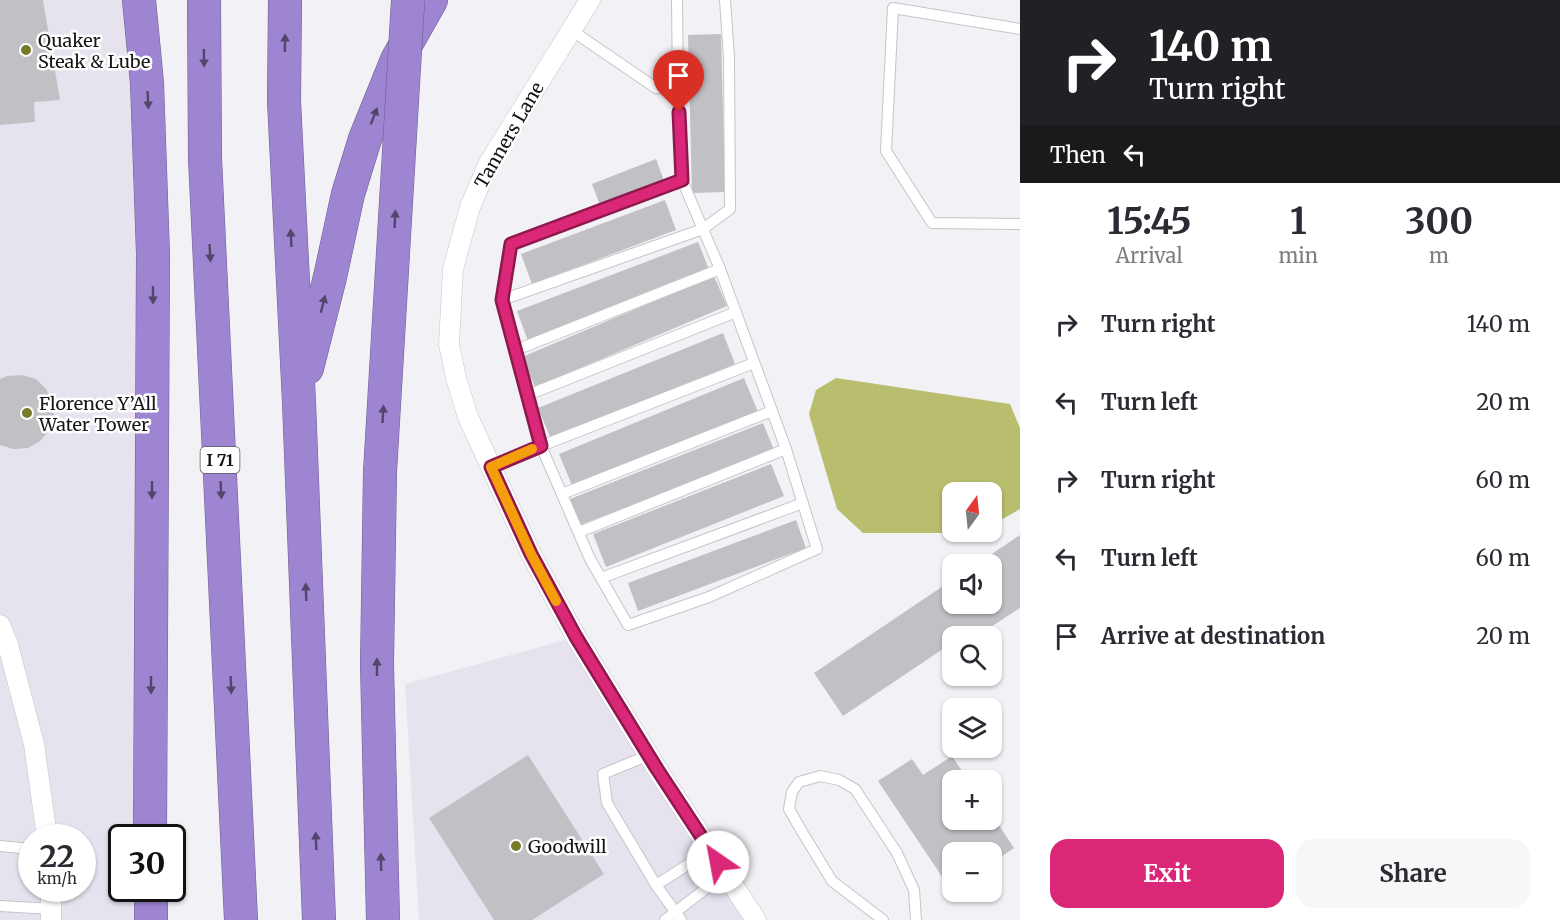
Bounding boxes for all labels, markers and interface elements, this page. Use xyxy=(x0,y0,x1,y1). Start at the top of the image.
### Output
text: 140 m xyxy=(1149,20,1272,72)
icon: right xyxy=(1050,24,1128,102)
place label: Quaker Steak & Lube xyxy=(38,29,150,73)
one-way arrow xyxy=(280,34,290,53)
marker: Quaker Steak & Lube xyxy=(19,43,33,57)
one-way arrow xyxy=(199,49,209,68)
pin xyxy=(653,50,704,112)
icon: arrive xyxy=(662,59,695,92)
text: Turn right xyxy=(1149,72,1286,106)
street label: Tanners Lane xyxy=(469,78,549,192)
one-way arrow xyxy=(143,91,152,110)
one-way arrow xyxy=(369,107,379,125)
icon: left xyxy=(1118,138,1151,171)
text: Then xyxy=(1050,141,1106,169)
text: 15:45 xyxy=(1107,199,1192,244)
text: 1 xyxy=(1290,199,1307,244)
text: 300 xyxy=(1405,199,1473,244)
one-way arrow xyxy=(390,210,399,229)
one-way arrow xyxy=(286,229,295,248)
text: Arrival xyxy=(1116,243,1183,268)
text: min xyxy=(1278,243,1318,268)
text: m xyxy=(1429,243,1449,268)
one-way arrow xyxy=(205,244,214,263)
one-way arrow xyxy=(148,285,158,304)
one-way arrow xyxy=(319,295,328,313)
icon: right xyxy=(1050,308,1083,341)
text: Turn right xyxy=(1101,310,1215,338)
text: 140 m xyxy=(1467,310,1530,338)
icon: left xyxy=(1050,386,1083,419)
text: Turn left xyxy=(1101,388,1198,416)
text: 20 m xyxy=(1476,388,1530,416)
place label: Florence Y’All Water Tower xyxy=(38,392,157,436)
one-way arrow xyxy=(379,404,388,423)
marker: Florence Y’All Water Tower xyxy=(20,406,34,420)
road number: I 71 xyxy=(200,447,240,473)
icon: right xyxy=(1050,464,1083,497)
text: Turn right xyxy=(1101,466,1215,494)
text: 60 m xyxy=(1476,466,1530,494)
one-way arrow xyxy=(147,480,157,499)
one-way arrow xyxy=(217,481,226,500)
north arrow xyxy=(942,482,1002,542)
map controls xyxy=(942,482,1002,902)
icon: left xyxy=(1050,542,1083,575)
text: Turn left xyxy=(1101,544,1198,572)
text: 60 m xyxy=(1476,544,1530,572)
button: sound xyxy=(942,554,1002,614)
one-way arrow xyxy=(302,582,311,601)
icon: arrive xyxy=(1050,620,1083,653)
text: Arrive at destination xyxy=(1101,622,1325,650)
text: 20 m xyxy=(1476,622,1530,650)
button: search xyxy=(942,626,1002,686)
one-way arrow xyxy=(372,657,382,676)
one-way arrow xyxy=(146,675,156,694)
one-way arrow xyxy=(226,675,235,694)
button: layers xyxy=(942,698,1002,758)
button: + xyxy=(942,770,1002,830)
speed limit sign: 30 xyxy=(108,824,186,902)
position arrow xyxy=(686,830,750,894)
one-way arrow xyxy=(312,831,321,850)
place label: Goodwill xyxy=(528,835,607,858)
text: 22 xyxy=(40,837,74,875)
marker: Goodwill xyxy=(509,839,523,853)
button: Exit xyxy=(1050,839,1284,908)
button: Share xyxy=(1296,839,1530,908)
button: − xyxy=(942,842,1002,902)
one-way arrow xyxy=(377,852,386,871)
text: km/h xyxy=(37,869,77,888)

